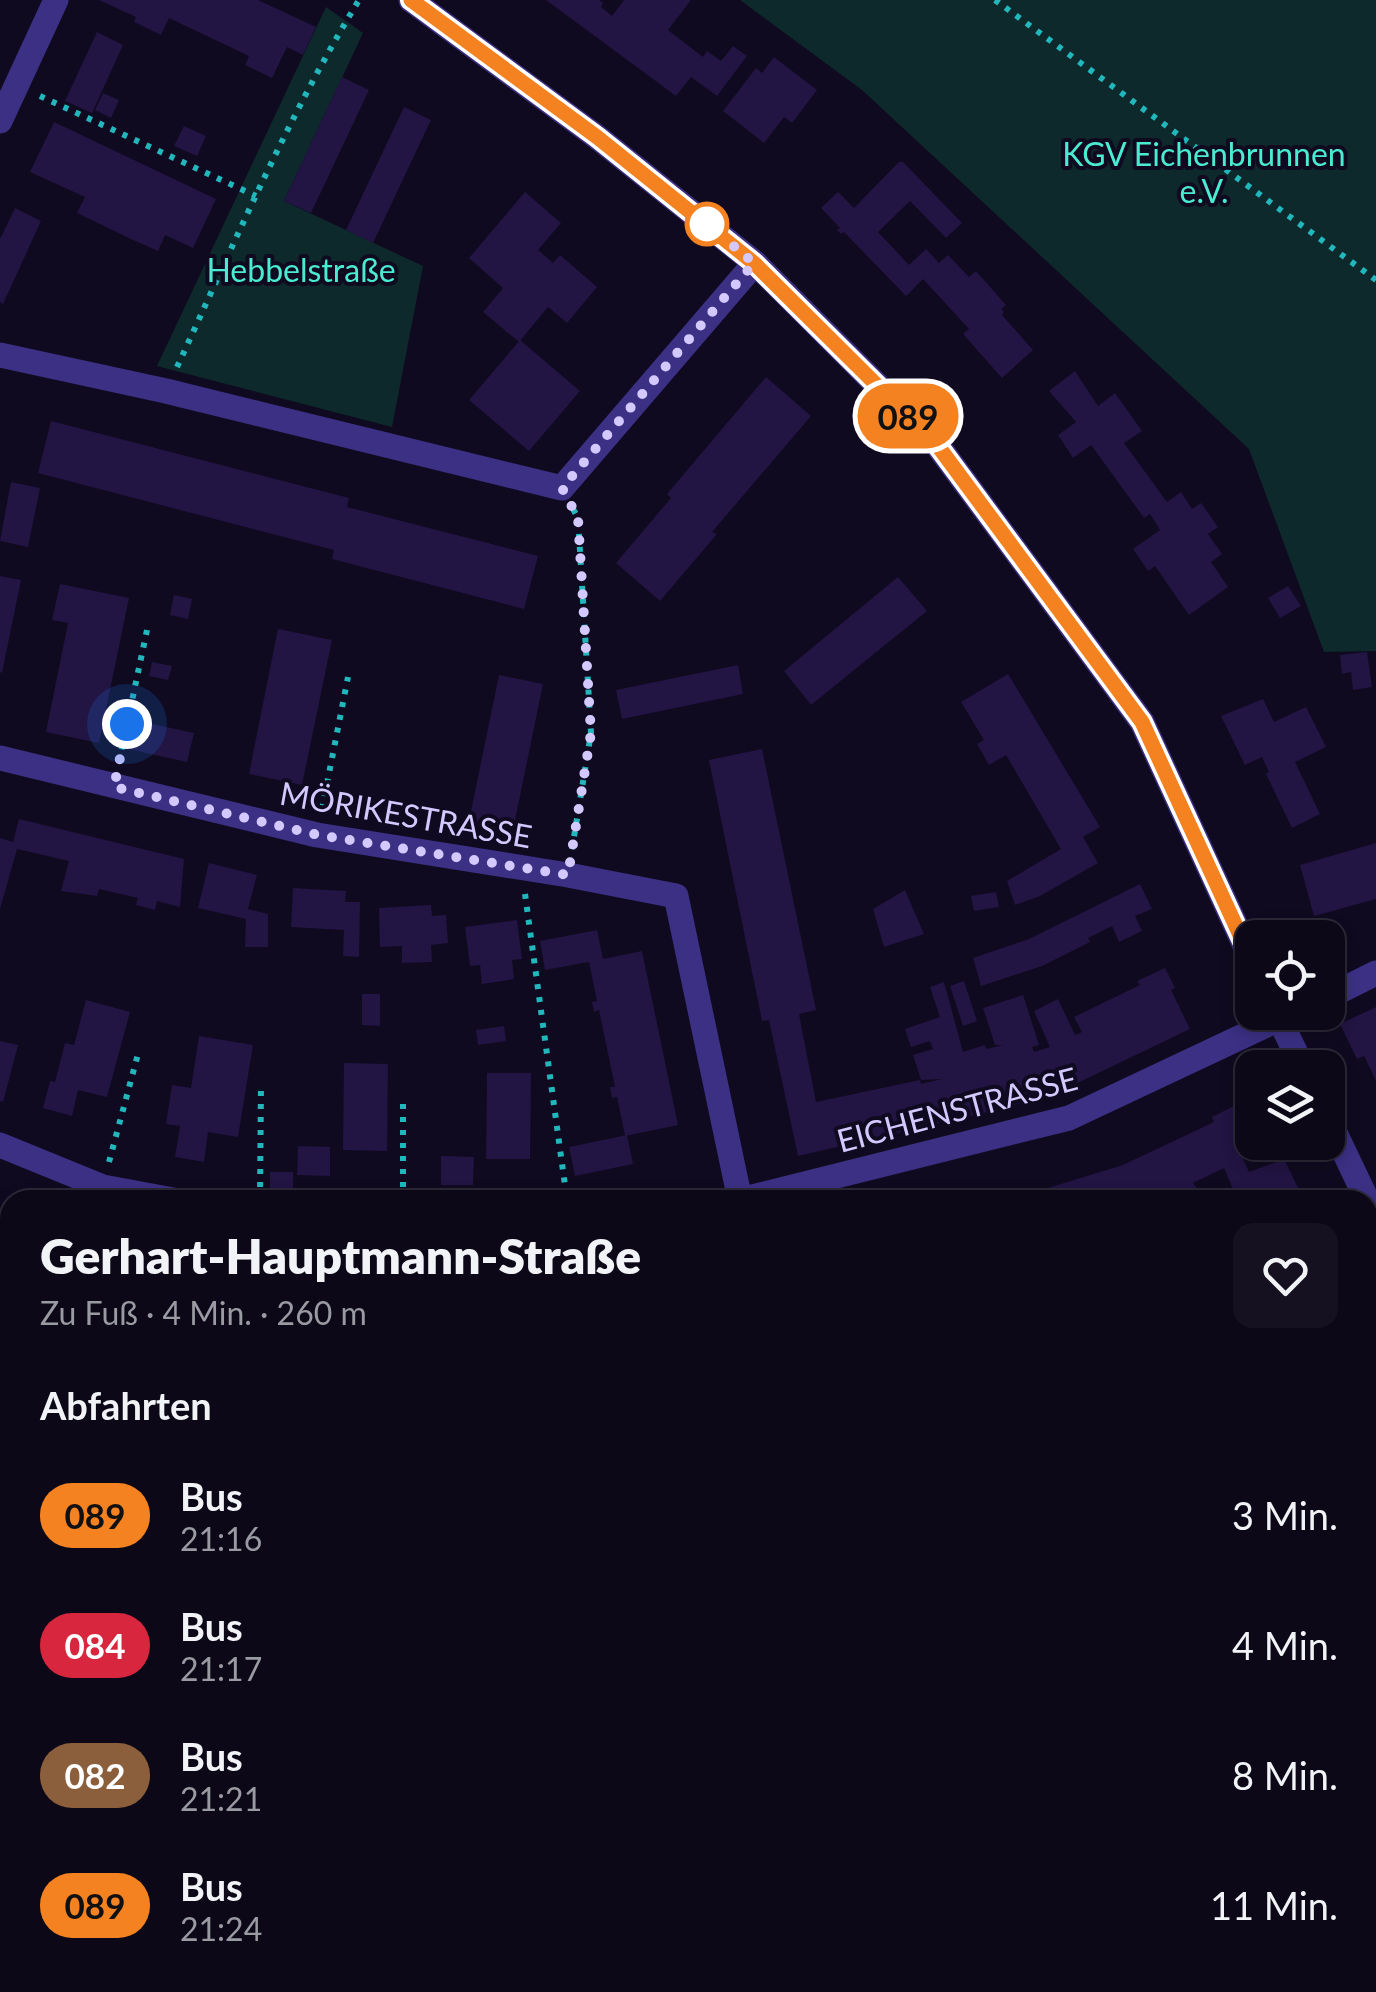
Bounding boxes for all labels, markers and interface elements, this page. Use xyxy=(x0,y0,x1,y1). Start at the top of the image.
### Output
park label: KGV Eichenbrunnen e.V. xyxy=(1062,134,1346,210)
unlabelled marker xyxy=(686,203,728,245)
park label: Hebbelstraße xyxy=(206,250,396,289)
line badge: 089 xyxy=(850,384,966,448)
text: 089 xyxy=(878,395,938,437)
your location xyxy=(102,699,152,749)
street label: MÖRIKESTRASSE xyxy=(277,773,535,855)
map controls xyxy=(1235,920,1345,1160)
button: locate xyxy=(1235,920,1345,1030)
button: layers xyxy=(1235,1050,1345,1160)
street label: EICHENSTRASSE xyxy=(832,1058,1082,1160)
button: heart xyxy=(1233,1223,1338,1328)
text: Gerhart-Hauptmann-Straße xyxy=(40,1227,641,1284)
text: Zu Fuß · 4 Min. · 260 m xyxy=(40,1293,367,1332)
text: Abfahrten xyxy=(40,1382,212,1428)
text: Bus xyxy=(180,1473,243,1519)
text: 3 Min. xyxy=(1232,1492,1338,1538)
text: 089 xyxy=(65,1494,125,1536)
text: 21:16 xyxy=(180,1519,262,1558)
text: Bus xyxy=(180,1603,243,1649)
text: 4 Min. xyxy=(1232,1622,1338,1668)
text: 084 xyxy=(65,1624,125,1666)
text: 21:17 xyxy=(180,1649,262,1688)
text: Bus xyxy=(180,1733,243,1779)
text: 8 Min. xyxy=(1232,1752,1338,1798)
text: 082 xyxy=(65,1754,125,1796)
text: 21:21 xyxy=(180,1779,262,1818)
text: Bus xyxy=(180,1863,243,1909)
text: 11 Min. xyxy=(1210,1882,1338,1928)
text: 089 xyxy=(65,1884,125,1926)
text: 21:24 xyxy=(180,1909,262,1948)

